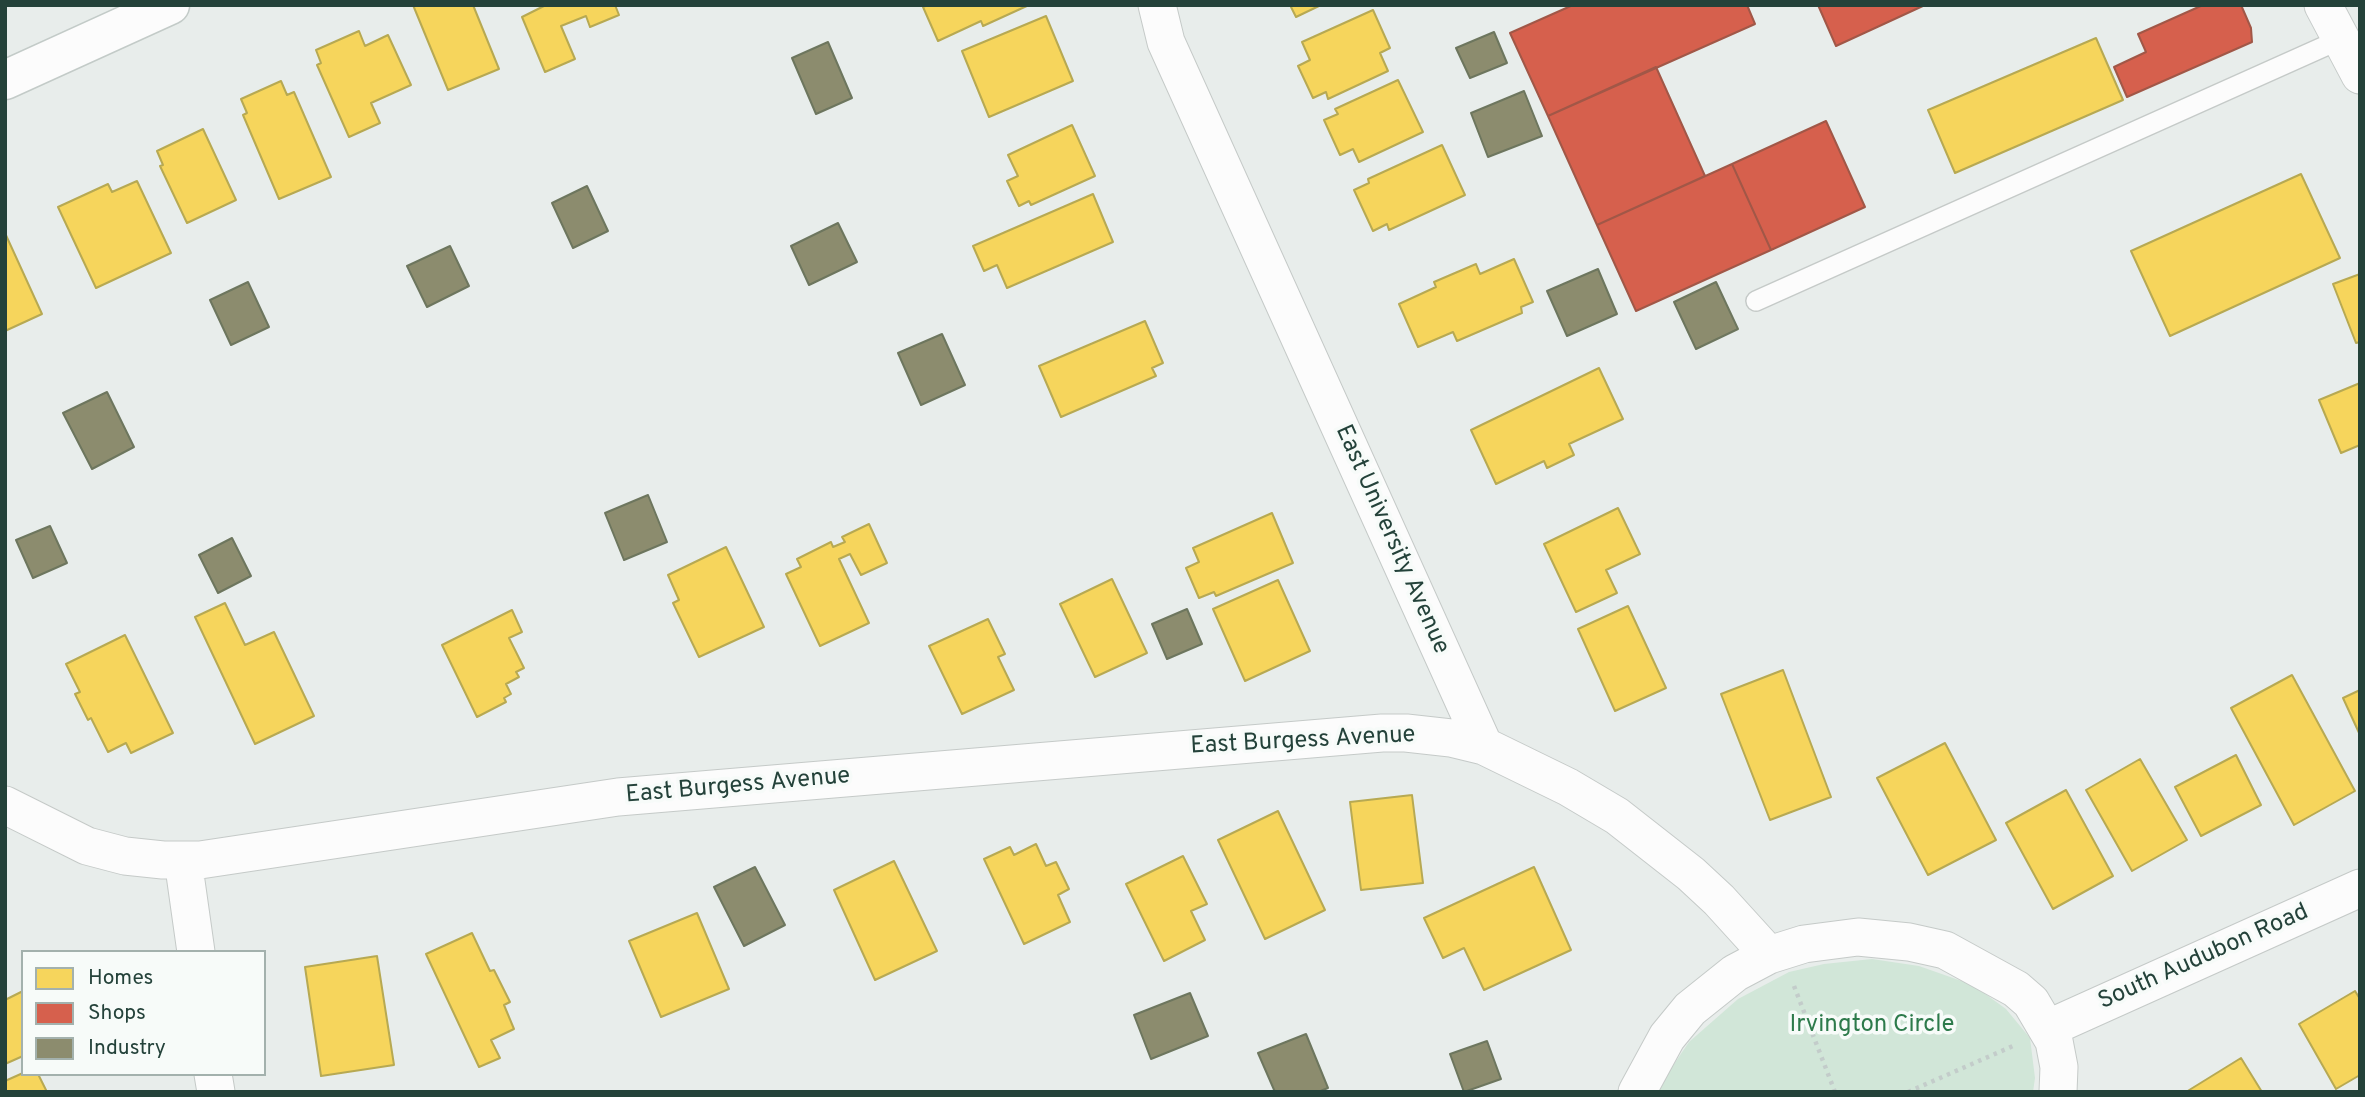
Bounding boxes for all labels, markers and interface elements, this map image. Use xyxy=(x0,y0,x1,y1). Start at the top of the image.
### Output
street label: East University Avenue xyxy=(1327,421,1455,659)
street label: East Burgess Avenue xyxy=(1190,722,1416,762)
street label: East Burgess Avenue xyxy=(625,763,851,811)
street label: South Audubon Road xyxy=(2094,899,2314,1017)
legend xyxy=(21,950,266,1076)
text: Homes xyxy=(88,965,153,992)
text: Shops xyxy=(88,1000,146,1027)
park label: Irvington Circle xyxy=(1790,1012,1954,1040)
text: Industry xyxy=(88,1035,166,1062)

